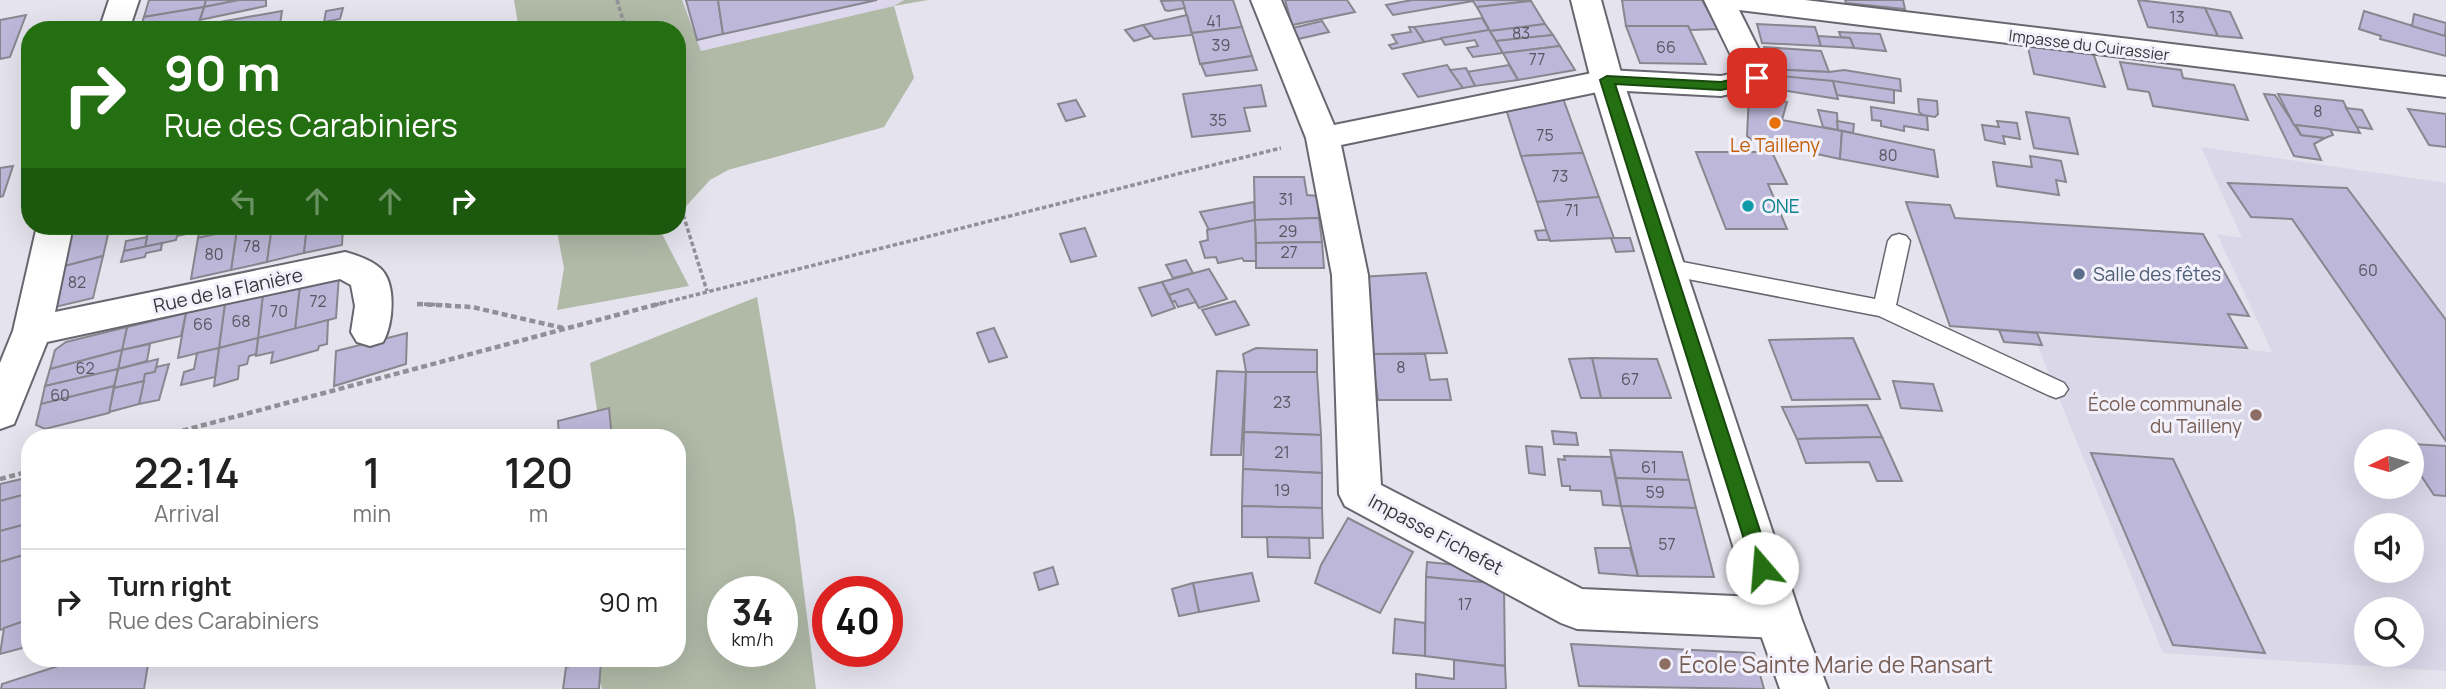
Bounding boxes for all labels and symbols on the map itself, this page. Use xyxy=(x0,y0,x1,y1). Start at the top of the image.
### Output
house number: 13 xyxy=(2169,6,2185,28)
house number: 41 xyxy=(1206,10,1222,32)
house number: 83 xyxy=(1512,22,1530,44)
street label: Impasse du Cuirassier xyxy=(2007,24,2171,66)
house number: 39 xyxy=(1212,34,1230,56)
house number: 66 xyxy=(1656,36,1676,58)
house number: 77 xyxy=(1529,48,1545,70)
pin xyxy=(1727,48,1787,108)
house number: 8 xyxy=(2313,100,2323,122)
house number: 35 xyxy=(1209,109,1227,131)
marker: Le Tailleny xyxy=(1767,115,1783,131)
house number: 75 xyxy=(1536,124,1554,146)
place label: Le Tailleny xyxy=(1730,132,1820,158)
house number: 80 xyxy=(1878,144,1898,166)
house number: 73 xyxy=(1552,165,1568,187)
house number: 31 xyxy=(1278,188,1294,210)
place label: ONE xyxy=(1762,193,1800,219)
marker: ONE xyxy=(1740,198,1756,214)
house number: 71 xyxy=(1565,199,1579,221)
house number: 29 xyxy=(1278,220,1298,242)
house number: 78 xyxy=(243,235,261,257)
house number: 27 xyxy=(1280,241,1298,263)
house number: 80 xyxy=(204,243,224,265)
house number: 60 xyxy=(2358,259,2378,281)
street label: Rue de la Flanière xyxy=(151,261,305,319)
place label: Salle des fêtes xyxy=(2093,261,2221,287)
marker: Salle des fêtes xyxy=(2071,266,2087,282)
house number: 82 xyxy=(68,271,86,293)
house number: 72 xyxy=(309,290,327,312)
house number: 70 xyxy=(270,300,288,322)
house number: 68 xyxy=(231,310,251,332)
house number: 66 xyxy=(193,313,213,335)
house number: 8 xyxy=(1396,356,1406,378)
house number: 62 xyxy=(75,357,95,379)
house number: 67 xyxy=(1621,368,1639,390)
house number: 60 xyxy=(50,384,70,406)
house number: 23 xyxy=(1273,391,1291,413)
place label: École communale du Tailleny xyxy=(2088,391,2242,439)
marker: École communale du Tailleny xyxy=(2248,407,2264,423)
north arrow xyxy=(2354,429,2424,499)
house number: 21 xyxy=(1274,441,1290,463)
house number: 61 xyxy=(1641,456,1657,478)
house number: 19 xyxy=(1274,479,1290,501)
house number: 59 xyxy=(1645,481,1665,503)
street label: Impasse Fichefet xyxy=(1364,487,1508,581)
position arrow xyxy=(1725,531,1799,605)
house number: 57 xyxy=(1658,533,1676,555)
speed limit sign: 40 xyxy=(812,576,903,667)
house number: 17 xyxy=(1458,593,1472,615)
place label: École Sainte Marie de Ransart xyxy=(1679,648,1993,680)
marker: École Sainte Marie de Ransart xyxy=(1657,656,1673,672)

